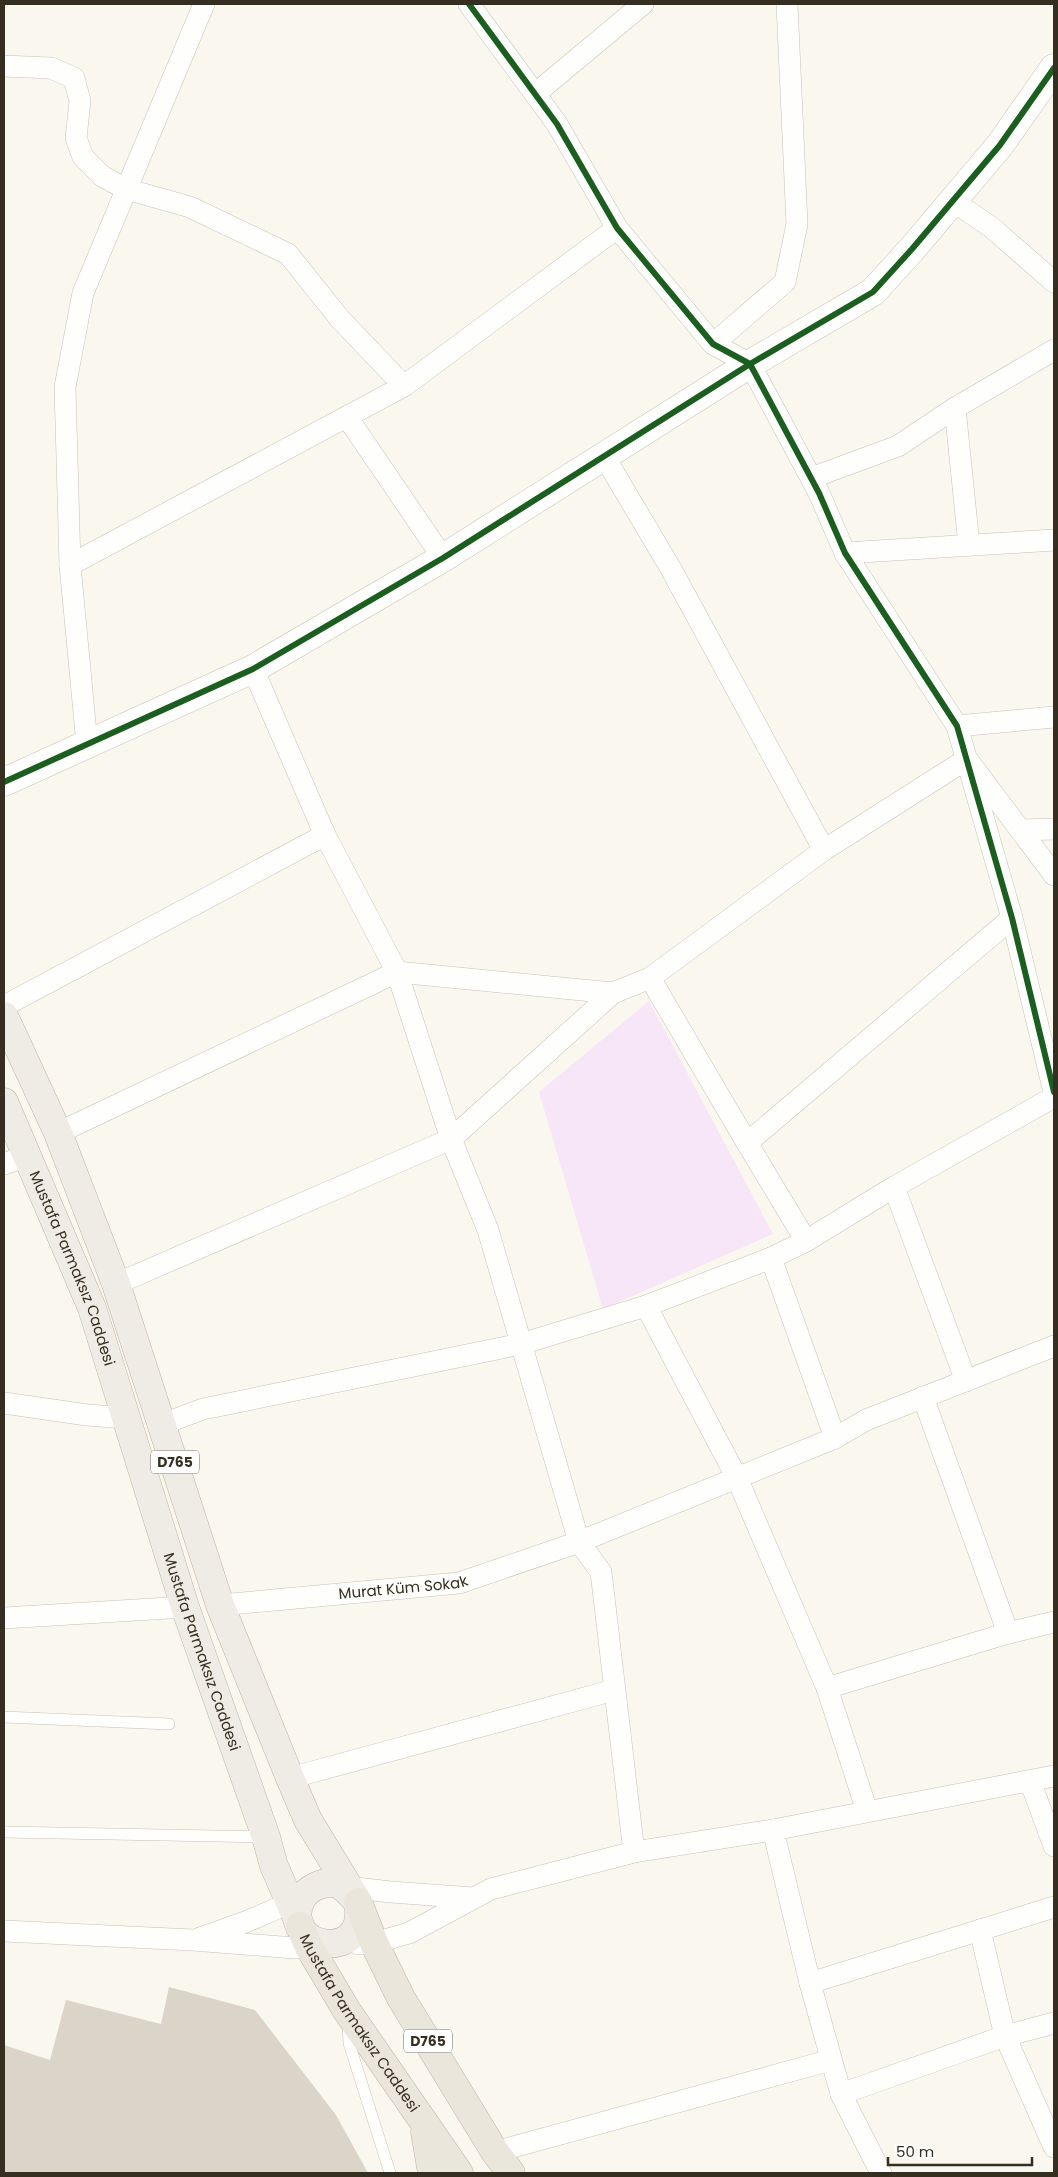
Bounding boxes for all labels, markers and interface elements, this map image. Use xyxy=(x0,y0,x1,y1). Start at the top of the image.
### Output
street label: Mustafa Parmaksız Caddesi xyxy=(25,1168,120,1368)
road number: D765 xyxy=(151,1450,199,1474)
street label: Mustafa Parmaksız Caddesi xyxy=(159,1550,246,1754)
street label: Murat Küm Sokak xyxy=(338,1570,471,1604)
street label: Mustafa Parmaksız Caddesi xyxy=(295,1931,425,2116)
road number: D765 xyxy=(404,2030,452,2052)
scale bar xyxy=(888,2134,1032,2166)
text: 50 m xyxy=(896,2141,934,2162)

